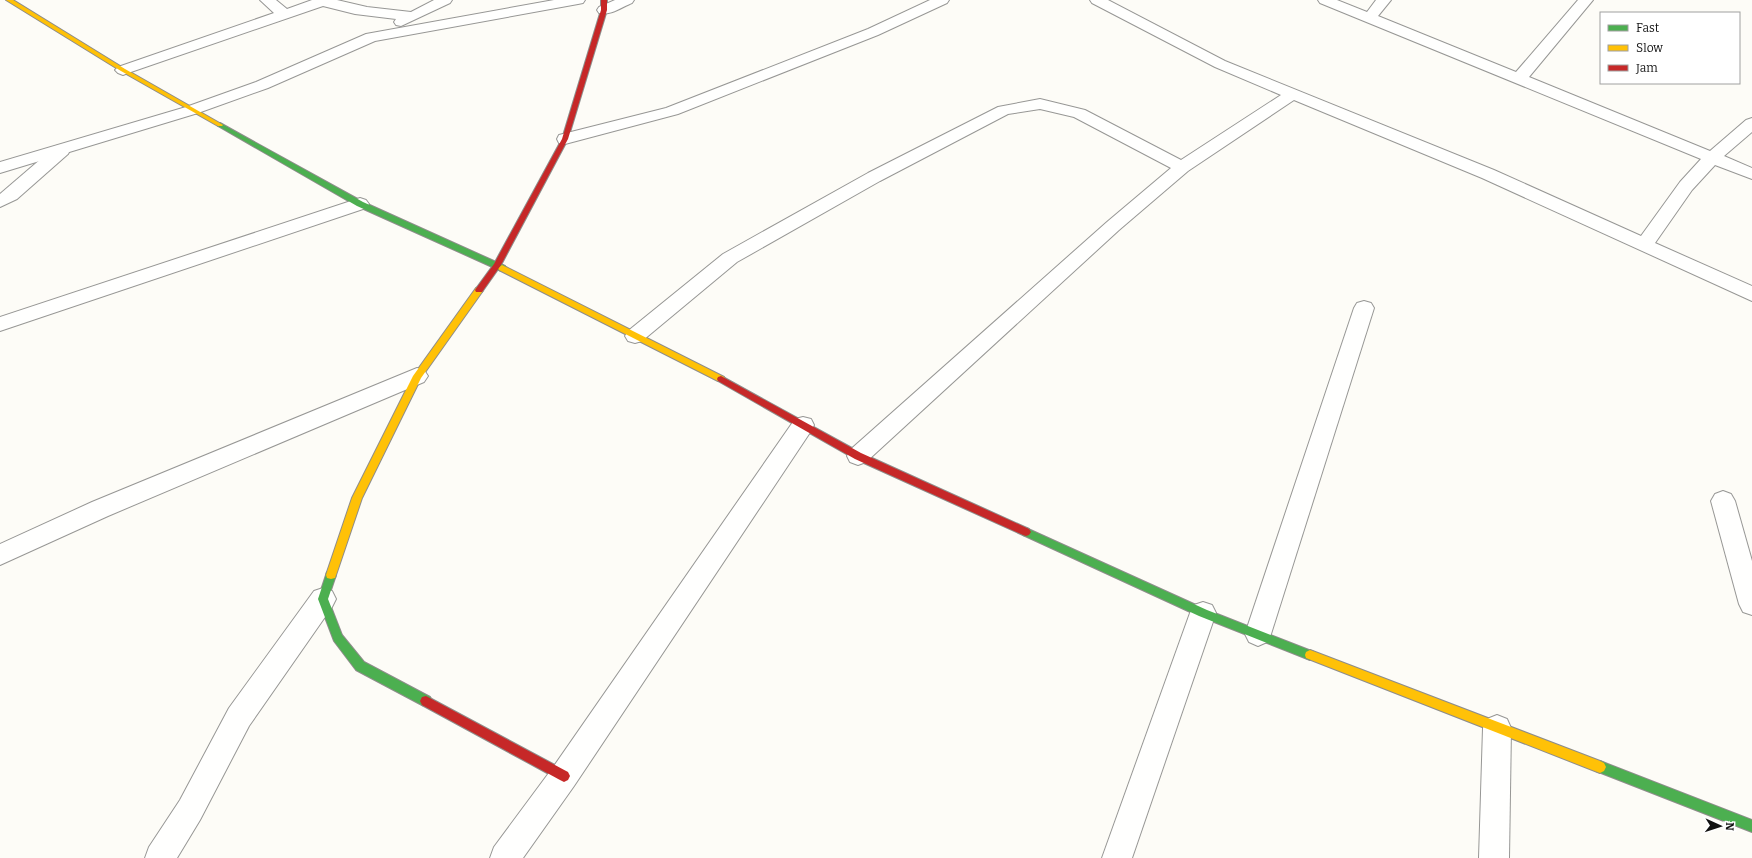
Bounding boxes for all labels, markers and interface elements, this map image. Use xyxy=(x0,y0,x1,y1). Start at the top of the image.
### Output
legend xyxy=(1600,12,1740,84)
text: Fast xyxy=(1636,21,1660,35)
text: Slow xyxy=(1636,41,1663,55)
text: Jam xyxy=(1635,61,1658,75)
north arrow xyxy=(1700,806,1740,846)
text: N xyxy=(1723,822,1736,832)

